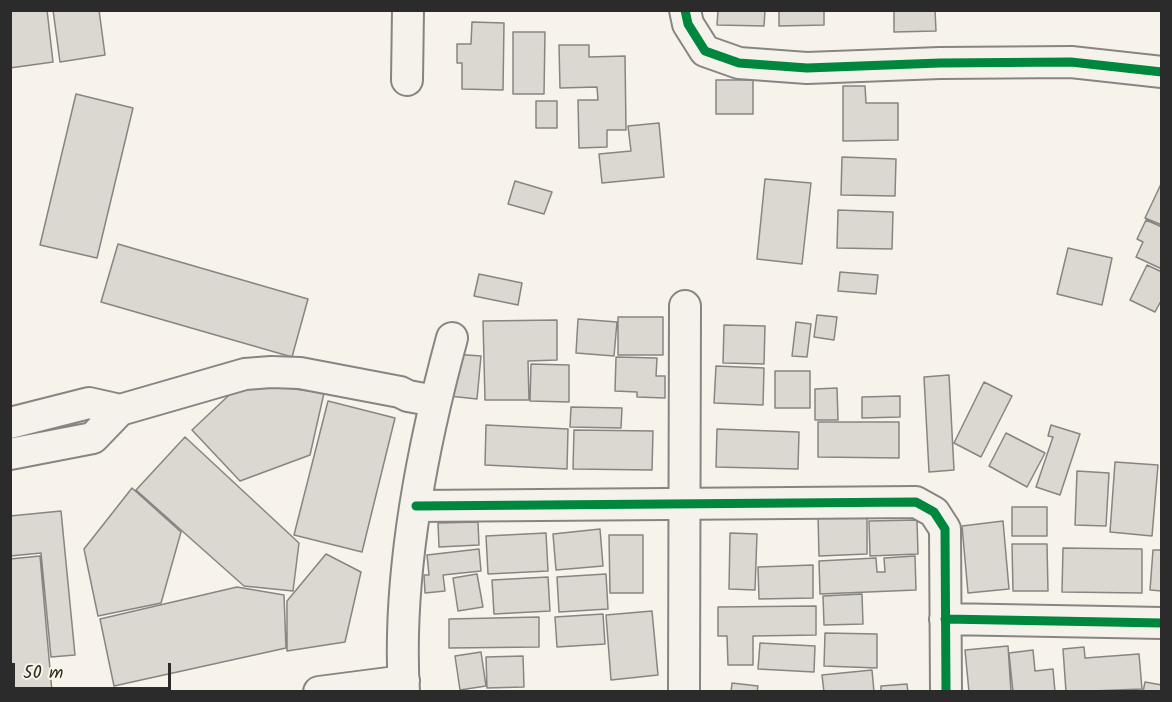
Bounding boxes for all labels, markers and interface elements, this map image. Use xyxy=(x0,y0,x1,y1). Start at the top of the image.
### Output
scale bar xyxy=(15,651,174,689)
text: 50 m xyxy=(23,659,63,688)

